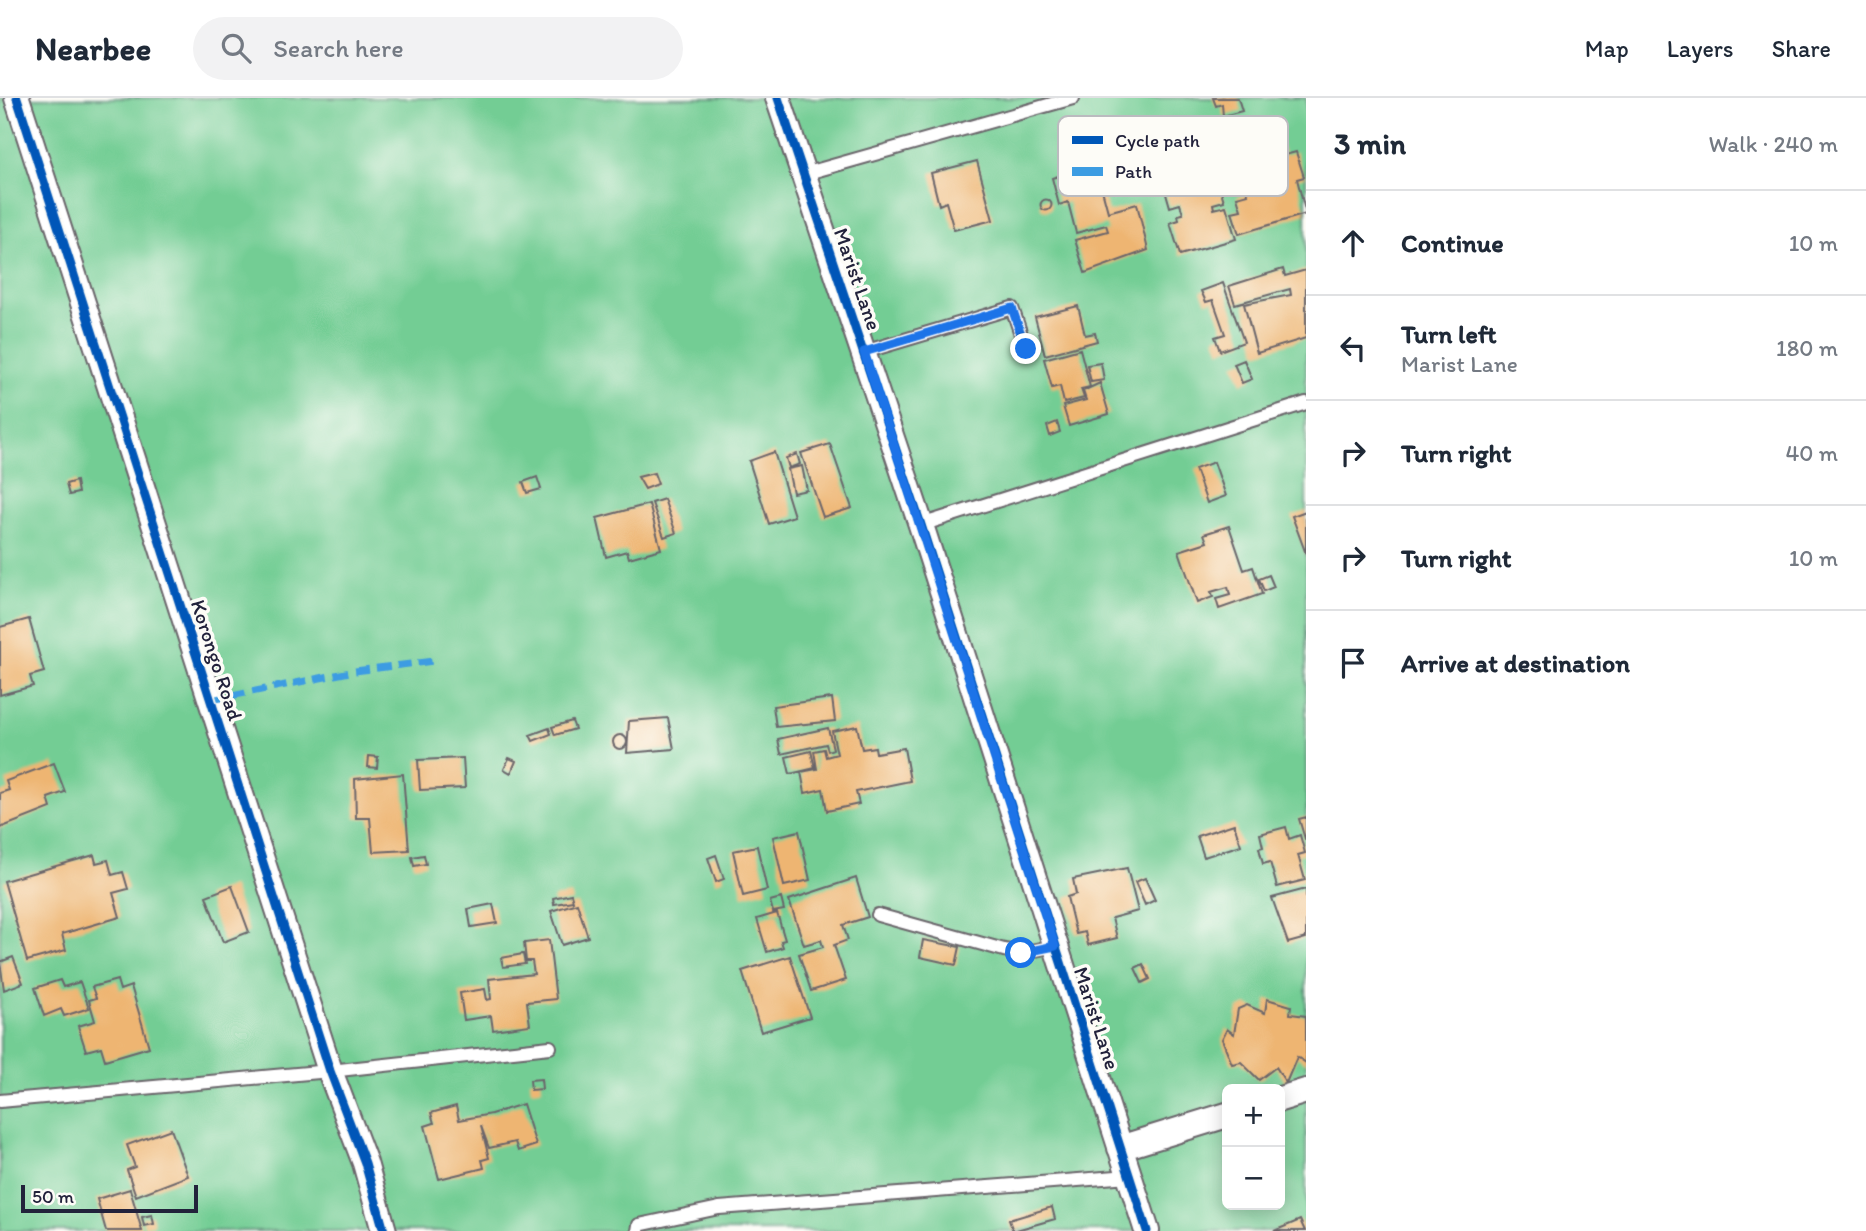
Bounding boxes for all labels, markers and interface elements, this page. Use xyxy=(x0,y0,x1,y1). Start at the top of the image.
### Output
search box xyxy=(193,17,683,80)
text: Nearbee xyxy=(35,29,151,68)
icon: search xyxy=(217,29,255,67)
text: Search here xyxy=(273,32,404,64)
text: Map xyxy=(1585,34,1629,63)
text: Layers xyxy=(1667,34,1734,63)
text: Share xyxy=(1772,34,1831,63)
legend xyxy=(1058,116,1288,196)
text: 3 min xyxy=(1334,125,1406,162)
text: Cycle path xyxy=(1115,129,1200,152)
text: Walk · 240 m xyxy=(1708,130,1838,158)
text: Path xyxy=(1115,160,1152,183)
icon: ahead xyxy=(1334,224,1372,262)
street label: Marist Lane xyxy=(829,225,887,333)
text: Continue xyxy=(1401,227,1504,259)
text: 10 m xyxy=(1789,229,1838,257)
text: Turn left xyxy=(1401,318,1497,350)
icon: left xyxy=(1334,329,1372,367)
route end xyxy=(1010,333,1041,364)
text: 180 m xyxy=(1776,334,1838,362)
text: Marist Lane xyxy=(1401,350,1518,378)
icon: right xyxy=(1334,434,1372,472)
text: Turn right xyxy=(1401,437,1512,469)
text: 40 m xyxy=(1785,439,1838,467)
icon: right xyxy=(1334,539,1372,577)
text: Turn right xyxy=(1401,542,1512,574)
text: 10 m xyxy=(1789,544,1838,572)
street label: Korongo Road xyxy=(186,596,248,724)
icon: arrive xyxy=(1334,644,1372,682)
text: Arrive at destination xyxy=(1401,647,1630,679)
route start xyxy=(1005,937,1036,968)
street label: Marist Lane xyxy=(1069,963,1125,1073)
map controls xyxy=(1222,1084,1285,1210)
button: + xyxy=(1222,1084,1285,1147)
button: − xyxy=(1222,1147,1285,1210)
scale bar xyxy=(21,1182,198,1214)
text: 50 m xyxy=(32,1185,74,1208)

